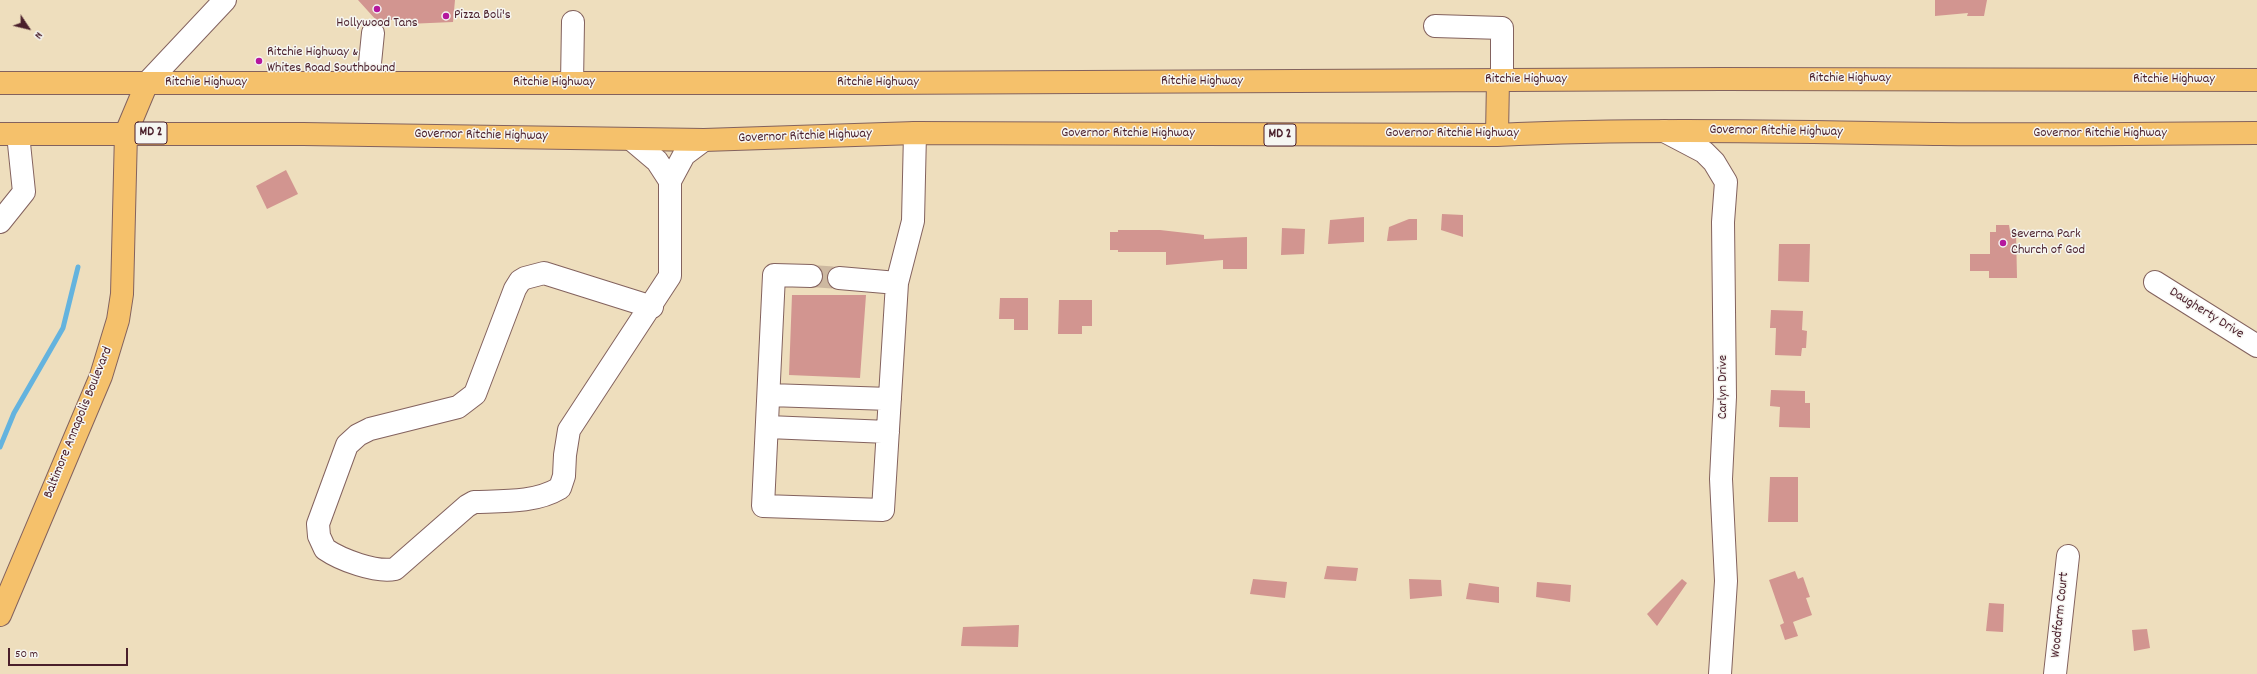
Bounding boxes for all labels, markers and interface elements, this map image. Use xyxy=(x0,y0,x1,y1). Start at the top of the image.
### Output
marker: Hollywood Tans xyxy=(372,4,382,14)
north arrow xyxy=(8,8,48,48)
place label: Pizza Boli's xyxy=(454,8,511,24)
marker: Pizza Boli's xyxy=(441,11,451,21)
place label: Hollywood Tans xyxy=(336,16,418,32)
text: N xyxy=(30,28,46,42)
place label: Ritchie Highway & Whites Road Southbound xyxy=(267,45,395,78)
marker: Ritchie Highway & Whites Road Southbound xyxy=(254,56,264,66)
street label: Ritchie Highway xyxy=(1809,71,1891,87)
street label: Ritchie Highway xyxy=(1485,72,1567,88)
street label: Ritchie Highway xyxy=(2133,72,2215,88)
street label: Ritchie Highway xyxy=(1161,74,1243,90)
street label: Ritchie Highway xyxy=(165,75,247,91)
street label: Ritchie Highway xyxy=(513,75,595,91)
street label: Ritchie Highway xyxy=(837,75,919,91)
road number: MD 2 xyxy=(135,122,167,144)
street label: Governor Ritchie Highway xyxy=(1709,122,1843,142)
road number: MD 2 xyxy=(1264,124,1296,146)
street label: Governor Ritchie Highway xyxy=(414,126,548,146)
street label: Governor Ritchie Highway xyxy=(738,126,872,148)
street label: Governor Ritchie Highway xyxy=(1061,126,1195,142)
street label: Governor Ritchie Highway xyxy=(1385,126,1519,142)
street label: Governor Ritchie Highway xyxy=(2033,126,2167,142)
place label: Severna Park Church of God xyxy=(2011,227,2085,260)
marker: Severna Park Church of God xyxy=(1998,238,2008,248)
street label: Daugherty Drive xyxy=(2166,284,2246,344)
street label: Baltimore Annapolis Boulevard xyxy=(41,345,117,501)
street label: Carlyn Drive xyxy=(1716,355,1732,419)
street label: Woodfarm Court xyxy=(2048,571,2074,659)
scale bar xyxy=(10,640,130,666)
text: 50 m xyxy=(15,646,38,663)

